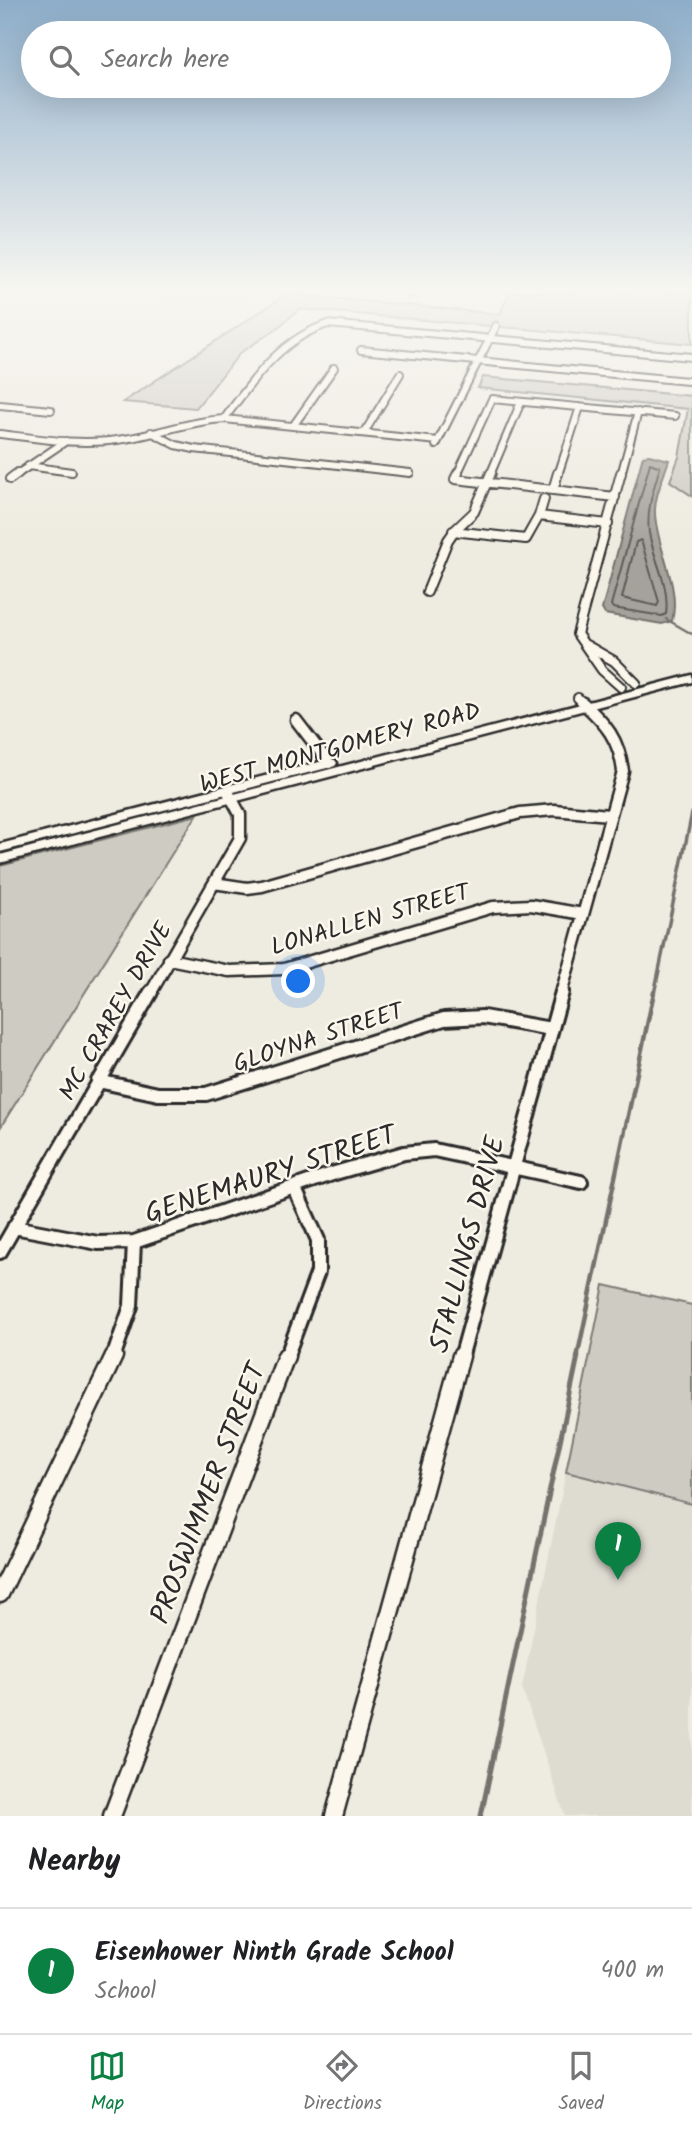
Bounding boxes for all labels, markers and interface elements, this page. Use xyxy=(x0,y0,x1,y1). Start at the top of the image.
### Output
search box xyxy=(21,21,671,98)
text: Search here xyxy=(101,39,229,81)
icon: search xyxy=(45,41,83,79)
street label: WEST MONTGOMERY ROAD xyxy=(196,692,485,805)
street label: LONALLEN STREET xyxy=(266,873,477,967)
street label: MC CRAREY DRIVE xyxy=(49,914,184,1109)
your location xyxy=(281,964,315,998)
street label: GLOYNA STREET xyxy=(228,992,411,1084)
street label: GENEMAURY STREET xyxy=(139,1113,404,1237)
street label: STALLINGS DRIVE xyxy=(418,1131,519,1358)
street label: PROSWIMMER STREET xyxy=(139,1355,281,1631)
pin: 1 xyxy=(595,1522,641,1580)
text: Nearby xyxy=(28,1838,120,1886)
text: Eisenhower Ninth Grade School xyxy=(95,1932,454,1974)
text: 1 xyxy=(48,1953,54,1989)
text: 400 m xyxy=(601,1953,664,1989)
text: School xyxy=(95,1974,156,2010)
tab: Map xyxy=(88,2047,126,2119)
tab: Directions xyxy=(303,2047,382,2119)
tab: Saved xyxy=(559,2047,604,2119)

